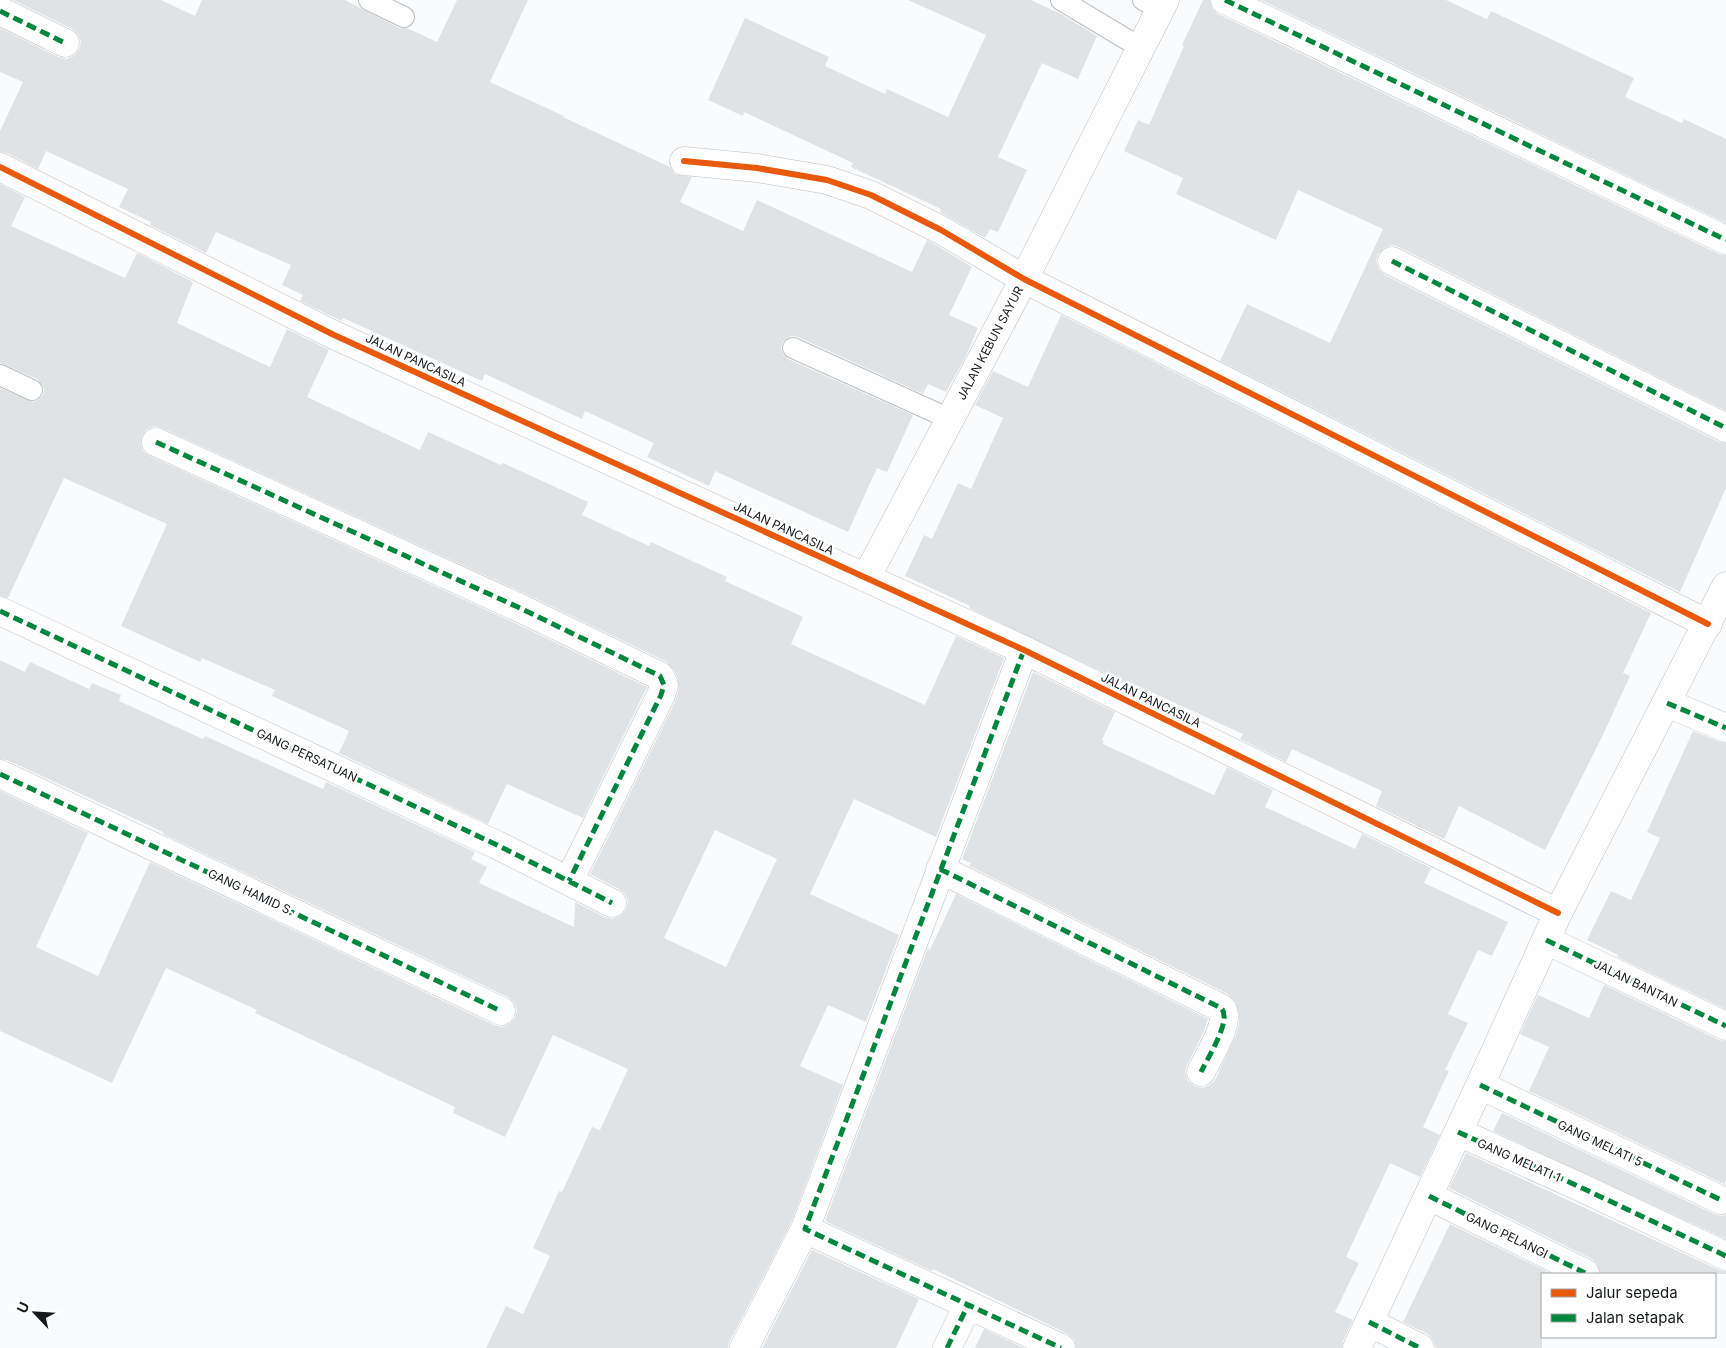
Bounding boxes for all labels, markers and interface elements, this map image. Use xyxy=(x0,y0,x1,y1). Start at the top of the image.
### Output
street label: JALAN KEBUN SAYUR xyxy=(954,283,1026,402)
street label: JALAN PANCASILA xyxy=(363,330,469,390)
street label: JALAN PANCASILA xyxy=(731,498,837,558)
street label: JALAN PANCASILA xyxy=(1099,669,1203,731)
street label: GANG PERSATUAN xyxy=(254,725,360,785)
street label: GANG HAMID S. xyxy=(206,866,296,918)
street label: JALAN BANTAN xyxy=(1592,956,1680,1010)
street label: GANG MELATI 5 xyxy=(1555,1117,1645,1169)
street label: GANG MELATI 1 xyxy=(1475,1135,1563,1185)
street label: GANG PELANGI xyxy=(1463,1209,1551,1261)
legend xyxy=(1541,1273,1716,1338)
text: Jalur sepeda xyxy=(1586,1283,1678,1302)
north arrow xyxy=(10,1288,60,1338)
text: U xyxy=(13,1299,33,1316)
text: Jalan setapak xyxy=(1586,1308,1685,1327)

